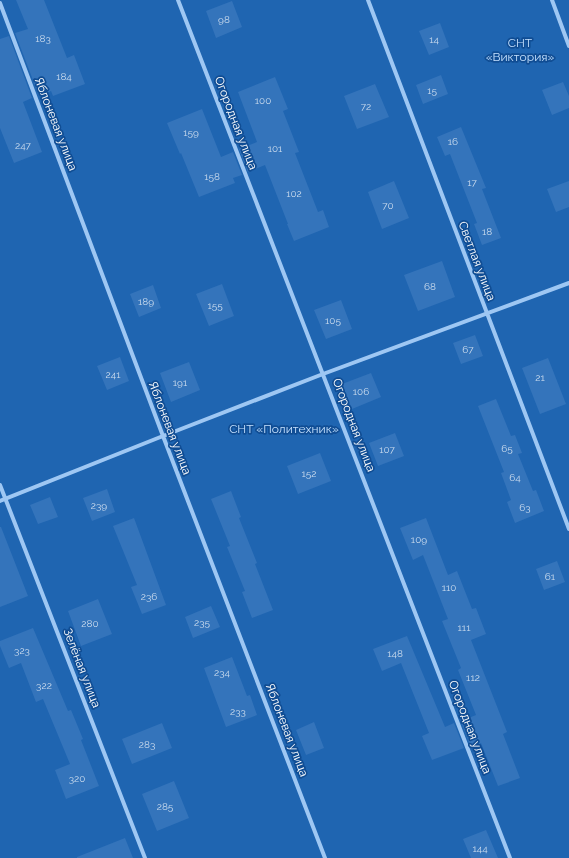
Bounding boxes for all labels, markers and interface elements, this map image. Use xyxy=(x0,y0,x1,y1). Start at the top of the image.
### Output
house number: 98 xyxy=(218,14,230,25)
house number: 183 xyxy=(35,33,51,44)
house number: 14 xyxy=(429,34,439,45)
park label: СНТ «Виктория» xyxy=(486,36,554,64)
house number: 184 xyxy=(56,71,72,82)
street label: Огородная улица xyxy=(212,74,260,172)
street label: Яблоневая улица xyxy=(32,75,80,173)
house number: 15 xyxy=(427,85,437,96)
house number: 100 xyxy=(255,95,271,106)
house number: 72 xyxy=(361,101,371,112)
house number: 159 xyxy=(183,127,199,138)
house number: 16 xyxy=(448,136,458,147)
house number: 247 xyxy=(15,140,32,151)
house number: 101 xyxy=(268,143,283,154)
house number: 158 xyxy=(204,171,220,182)
house number: 17 xyxy=(467,177,477,188)
house number: 102 xyxy=(286,188,302,199)
house number: 70 xyxy=(382,200,394,211)
street label: Светлая улица xyxy=(455,219,499,303)
house number: 18 xyxy=(482,226,492,237)
house number: 68 xyxy=(424,281,436,292)
house number: 189 xyxy=(138,296,154,307)
house number: 155 xyxy=(207,300,223,311)
house number: 105 xyxy=(325,315,341,326)
house number: 67 xyxy=(462,344,474,355)
house number: 241 xyxy=(106,369,121,380)
house number: 21 xyxy=(535,372,545,383)
street label: Огородная улица xyxy=(330,376,378,474)
house number: 191 xyxy=(173,377,188,388)
street label: Яблоневая улица xyxy=(146,379,194,477)
house number: 106 xyxy=(353,386,369,397)
park label: СНТ «Политехник» xyxy=(229,422,339,436)
house number: 65 xyxy=(501,443,513,454)
house number: 107 xyxy=(379,444,395,455)
house number: 152 xyxy=(302,468,316,479)
house number: 64 xyxy=(509,472,521,483)
house number: 239 xyxy=(91,500,107,511)
house number: 63 xyxy=(519,502,531,513)
house number: 109 xyxy=(411,534,427,545)
house number: 61 xyxy=(545,571,556,582)
house number: 110 xyxy=(442,582,456,593)
house number: 236 xyxy=(141,591,157,602)
house number: 235 xyxy=(194,617,211,628)
house number: 280 xyxy=(81,618,99,629)
house number: 111 xyxy=(458,622,471,633)
street label: Зелёная улица xyxy=(60,626,104,710)
house number: 323 xyxy=(14,645,30,656)
house number: 148 xyxy=(387,648,403,659)
house number: 234 xyxy=(214,667,231,678)
house number: 112 xyxy=(466,672,480,683)
street label: Огородная улица xyxy=(446,678,494,776)
house number: 322 xyxy=(36,680,52,691)
street label: Яблоневая улица xyxy=(263,681,311,779)
house number: 233 xyxy=(230,706,246,717)
house number: 283 xyxy=(139,739,155,750)
house number: 320 xyxy=(69,773,85,784)
house number: 285 xyxy=(157,801,174,812)
house number: 144 xyxy=(472,843,488,854)

